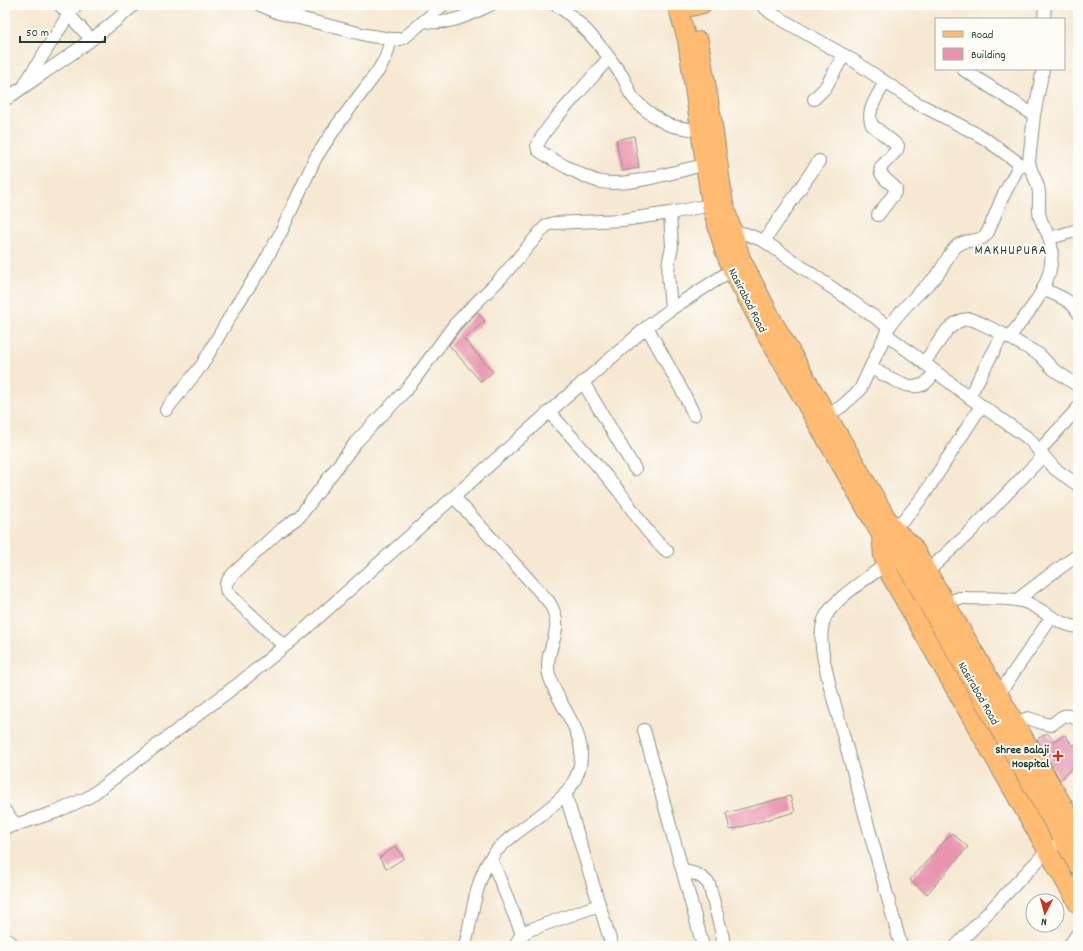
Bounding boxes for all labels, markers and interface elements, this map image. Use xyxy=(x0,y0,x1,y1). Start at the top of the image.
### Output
scale bar xyxy=(20,18,105,44)
legend xyxy=(935,18,1065,70)
text: 50 m xyxy=(26,25,49,42)
text: Road xyxy=(971,27,993,44)
text: Building xyxy=(971,47,1006,64)
district label: MAKHUPURA xyxy=(975,241,1047,261)
street label: Nasirabad Road xyxy=(723,265,770,336)
street label: Nasirabad Road xyxy=(953,659,1003,729)
place label: Shree Balaji Hospital xyxy=(995,742,1050,773)
marker: Shree Balaji Hospital xyxy=(1052,750,1064,762)
north arrow xyxy=(1025,893,1065,933)
text: N xyxy=(1040,913,1048,929)

